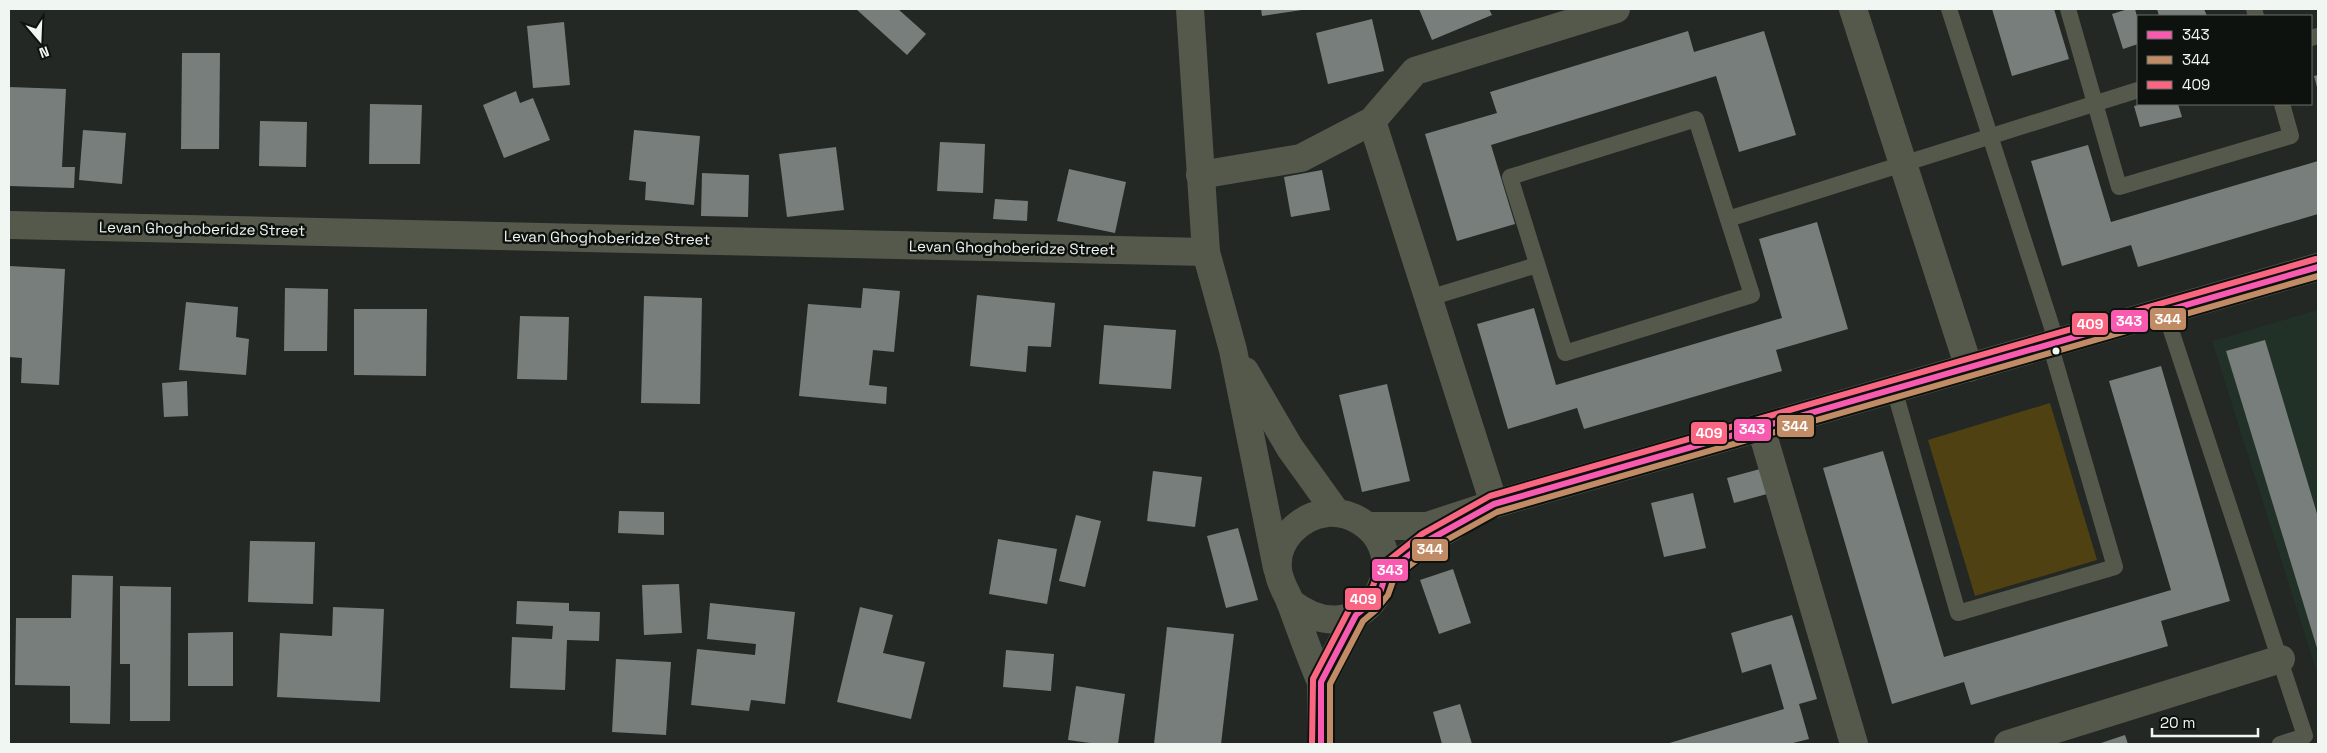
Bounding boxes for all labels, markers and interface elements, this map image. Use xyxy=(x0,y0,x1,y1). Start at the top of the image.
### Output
north arrow xyxy=(15,15,65,65)
legend xyxy=(2137,15,2312,105)
text: 343 xyxy=(2182,25,2210,44)
text: N xyxy=(37,42,52,62)
text: 344 xyxy=(2182,50,2210,69)
text: 409 xyxy=(2182,75,2210,94)
street label: Levan Ghoghoberidze Street xyxy=(99,217,305,240)
street label: Levan Ghoghoberidze Street xyxy=(504,226,710,249)
street label: Levan Ghoghoberidze Street xyxy=(909,236,1115,259)
line badge: 344 xyxy=(2149,307,2187,331)
line badge: 343 xyxy=(2110,309,2149,333)
text: 344 xyxy=(2155,310,2181,328)
line badge: 409 xyxy=(2071,312,2109,336)
text: 343 xyxy=(2116,312,2142,330)
text: 409 xyxy=(2077,315,2103,333)
unlabelled marker xyxy=(2051,346,2061,356)
line badge: 344 xyxy=(1776,414,1815,438)
text: 344 xyxy=(1782,417,1808,435)
line badge: 343 xyxy=(1733,418,1772,442)
text: 343 xyxy=(1739,420,1765,438)
line badge: 409 xyxy=(1690,421,1728,445)
text: 409 xyxy=(1696,424,1722,442)
line badge: 344 xyxy=(1411,538,1449,562)
text: 344 xyxy=(1417,540,1443,558)
line badge: 343 xyxy=(1371,558,1409,582)
text: 343 xyxy=(1377,561,1403,579)
line badge: 409 xyxy=(1344,587,1382,611)
text: 409 xyxy=(1350,590,1376,608)
scale bar xyxy=(2152,706,2258,738)
text: 20 m xyxy=(2160,713,2195,732)

